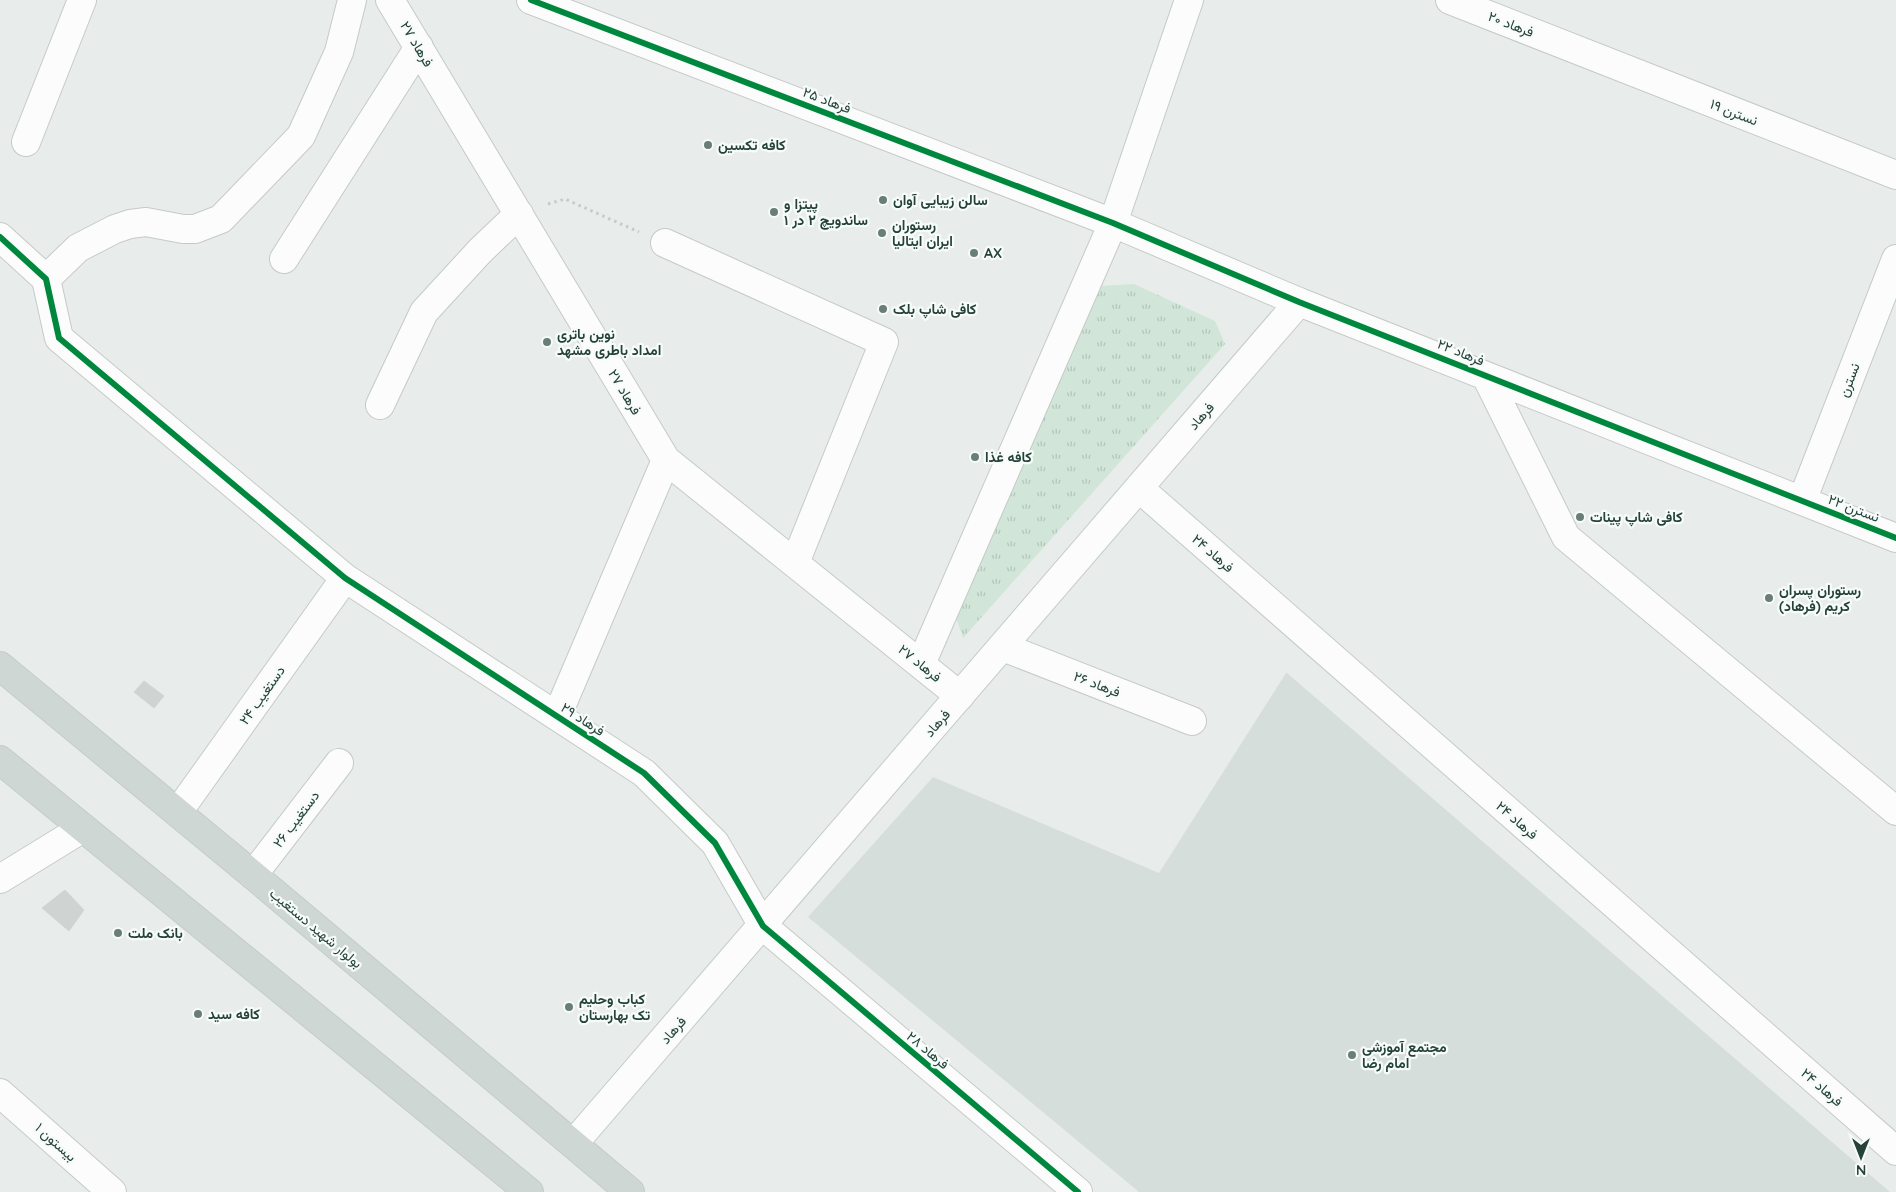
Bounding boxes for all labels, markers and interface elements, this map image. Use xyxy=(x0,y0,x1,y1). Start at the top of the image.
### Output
street label: فرهاد ۲۰ xyxy=(1485,7,1537,41)
street label: فرهاد ۲۷ xyxy=(396,18,438,70)
street label: فرهاد ۲۵ xyxy=(800,83,854,117)
street label: نسترن ۱۹ xyxy=(1707,95,1761,129)
place label: کافه تکسین xyxy=(718,136,786,154)
marker: کافه تکسین xyxy=(702,139,714,151)
place label: سالن زیبایی آوان xyxy=(893,191,988,209)
marker: سالن زیبایی آوان xyxy=(877,194,889,206)
place label: پیتزا و ساندویچ ۲ در ۱ xyxy=(784,195,868,230)
marker: پیتزا و ساندویچ ۲ در ۱ xyxy=(768,206,780,218)
place label: رستوران ایران ایتالیا xyxy=(892,216,953,250)
marker: رستوران ایران ایتالیا xyxy=(876,227,888,239)
place label: AX xyxy=(984,244,1002,262)
marker: AX xyxy=(968,247,980,259)
place label: کافی شاپ بلک xyxy=(893,300,976,319)
marker: کافی شاپ بلک xyxy=(877,303,889,315)
place label: نوین باتری امداد باطری مشهد xyxy=(557,325,661,359)
street label: فرهاد ۲۲ xyxy=(1435,334,1487,370)
marker: نوین باتری امداد باطری مشهد xyxy=(541,336,553,348)
street label: نسترن xyxy=(1834,360,1864,400)
street label: فرهاد ۲۷ xyxy=(604,366,646,418)
street label: فرهاد xyxy=(1184,398,1218,434)
place label: کافه غذا xyxy=(985,448,1032,466)
marker: کافه غذا xyxy=(969,451,981,463)
street label: نسترن ۲۲ xyxy=(1826,490,1882,526)
place label: کافی شاپ پینات xyxy=(1590,508,1683,527)
marker: کافی شاپ پینات xyxy=(1574,511,1586,523)
street label: فرهاد ۲۴ xyxy=(1188,530,1238,576)
place label: رستوران پسران کریم (فرهاد) xyxy=(1779,581,1861,615)
marker: رستوران پسران کریم (فرهاد) xyxy=(1763,592,1775,604)
street label: فرهاد ۲۷ xyxy=(895,640,945,686)
street label: دستغیب ۲۴ xyxy=(235,662,289,728)
street label: فرهاد ۲۶ xyxy=(1071,667,1123,701)
street label: فرهاد ۲۹ xyxy=(558,698,608,740)
street label: فرهاد xyxy=(920,705,954,741)
street label: دستغیب ۲۶ xyxy=(269,787,323,851)
street label: فرهاد ۲۴ xyxy=(1492,797,1542,843)
street label: بولوار شهید دستغیب xyxy=(266,884,366,972)
place label: بانک ملت xyxy=(128,924,183,942)
marker: بانک ملت xyxy=(112,927,124,939)
place label: کباب وحلیم تک بهارستان xyxy=(579,990,650,1024)
marker: کباب وحلیم تک بهارستان xyxy=(563,1001,575,1013)
place label: کافه سید xyxy=(208,1005,260,1023)
marker: کافه سید xyxy=(192,1008,204,1020)
street label: فرهاد xyxy=(656,1012,690,1048)
street label: فرهاد ۲۸ xyxy=(903,1027,953,1073)
place label: مجتمع آموزشی امام رضا xyxy=(1362,1038,1447,1072)
marker: مجتمع آموزشی امام رضا xyxy=(1346,1049,1358,1061)
street label: فرهاد ۲۴ xyxy=(1797,1064,1847,1110)
street label: بیستون ۱ xyxy=(32,1119,80,1165)
north arrow xyxy=(1836,1132,1886,1182)
text: N xyxy=(1856,1161,1866,1179)

